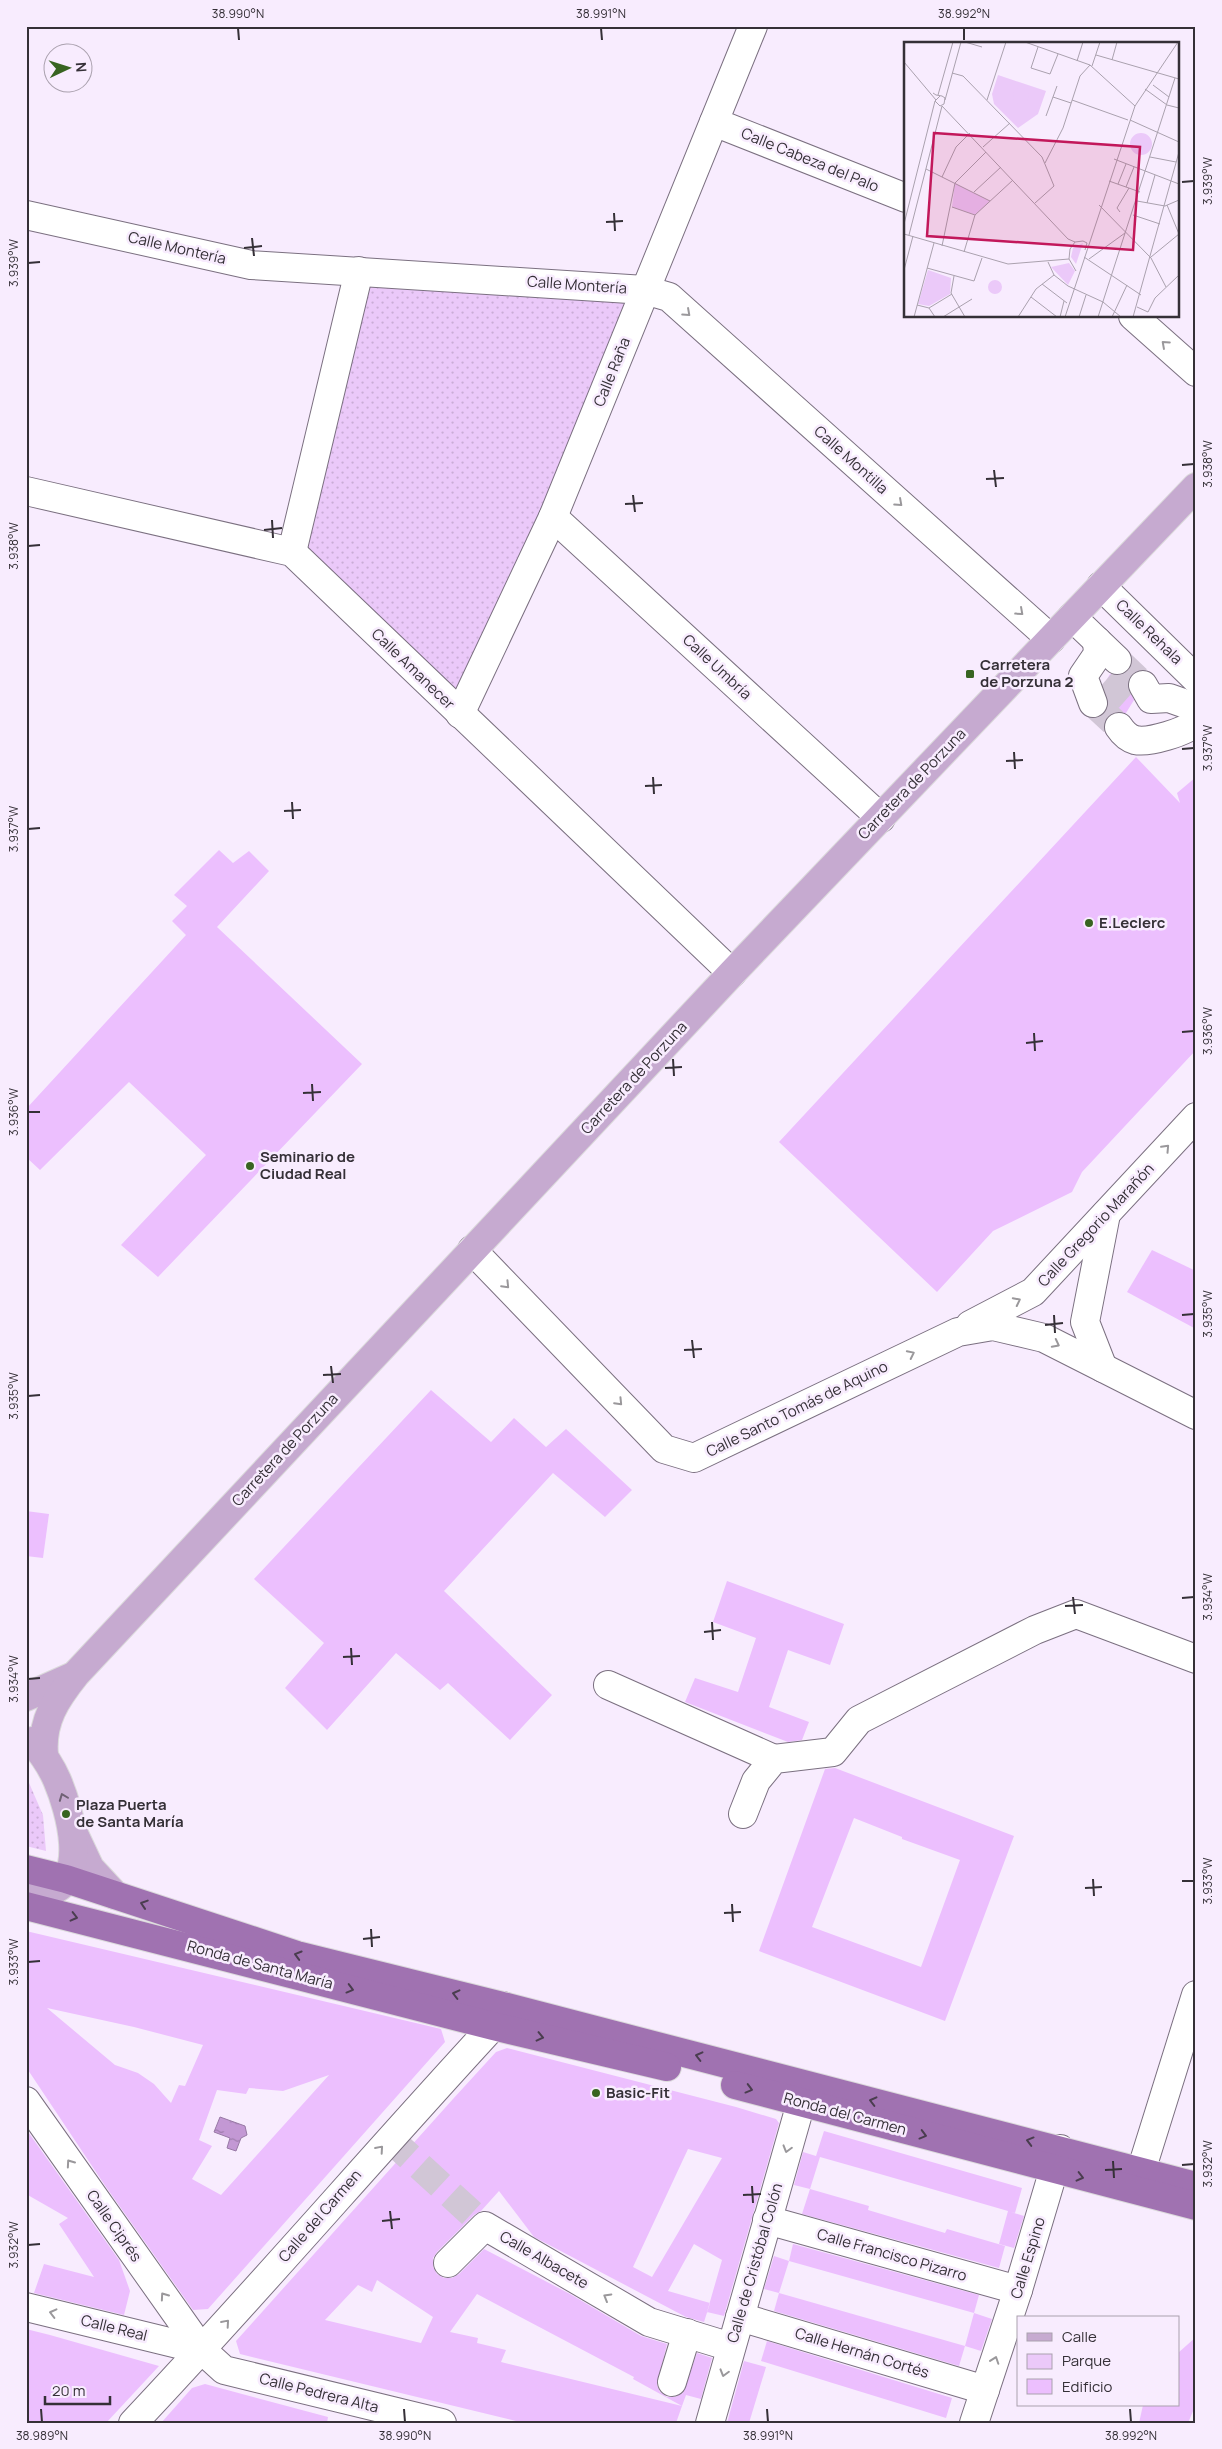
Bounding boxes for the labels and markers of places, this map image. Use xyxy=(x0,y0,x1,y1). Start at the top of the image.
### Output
place label: Carretera de Porzuna 2 xyxy=(980,654,1073,692)
marker: Carretera de Porzuna 2 xyxy=(964,668,976,680)
place label: E.Leclerc xyxy=(1099,912,1166,933)
marker: E.Leclerc xyxy=(1083,917,1095,929)
place label: Seminario de Ciudad Real xyxy=(260,1146,355,1184)
marker: Seminario de Ciudad Real xyxy=(244,1160,256,1172)
place label: Plaza Puerta de Santa María xyxy=(76,1794,184,1832)
marker: Plaza Puerta de Santa María xyxy=(60,1808,72,1820)
place label: Basic-Fit xyxy=(606,2082,670,2103)
marker: Basic-Fit xyxy=(590,2087,602,2099)

